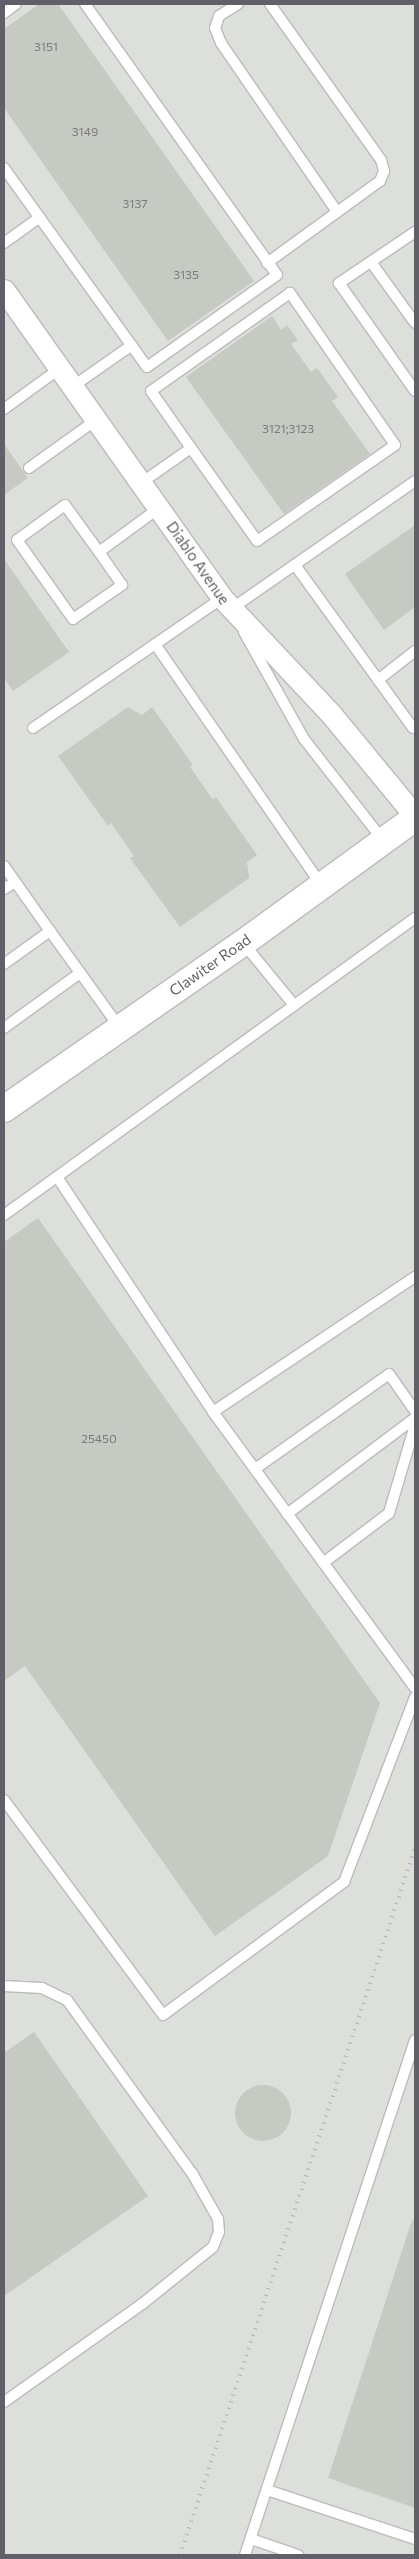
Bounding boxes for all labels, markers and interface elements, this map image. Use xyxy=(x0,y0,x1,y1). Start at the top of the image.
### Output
house number: 3151 xyxy=(34,40,58,54)
house number: 3149 xyxy=(72,125,98,139)
house number: 3137 xyxy=(122,197,148,211)
house number: 3135 xyxy=(173,268,199,282)
house number: 3121;3123 xyxy=(262,422,314,436)
street label: Diablo Avenue xyxy=(163,518,233,608)
street label: Clawiter Road xyxy=(166,930,254,1000)
house number: 25450 xyxy=(81,1432,117,1446)

